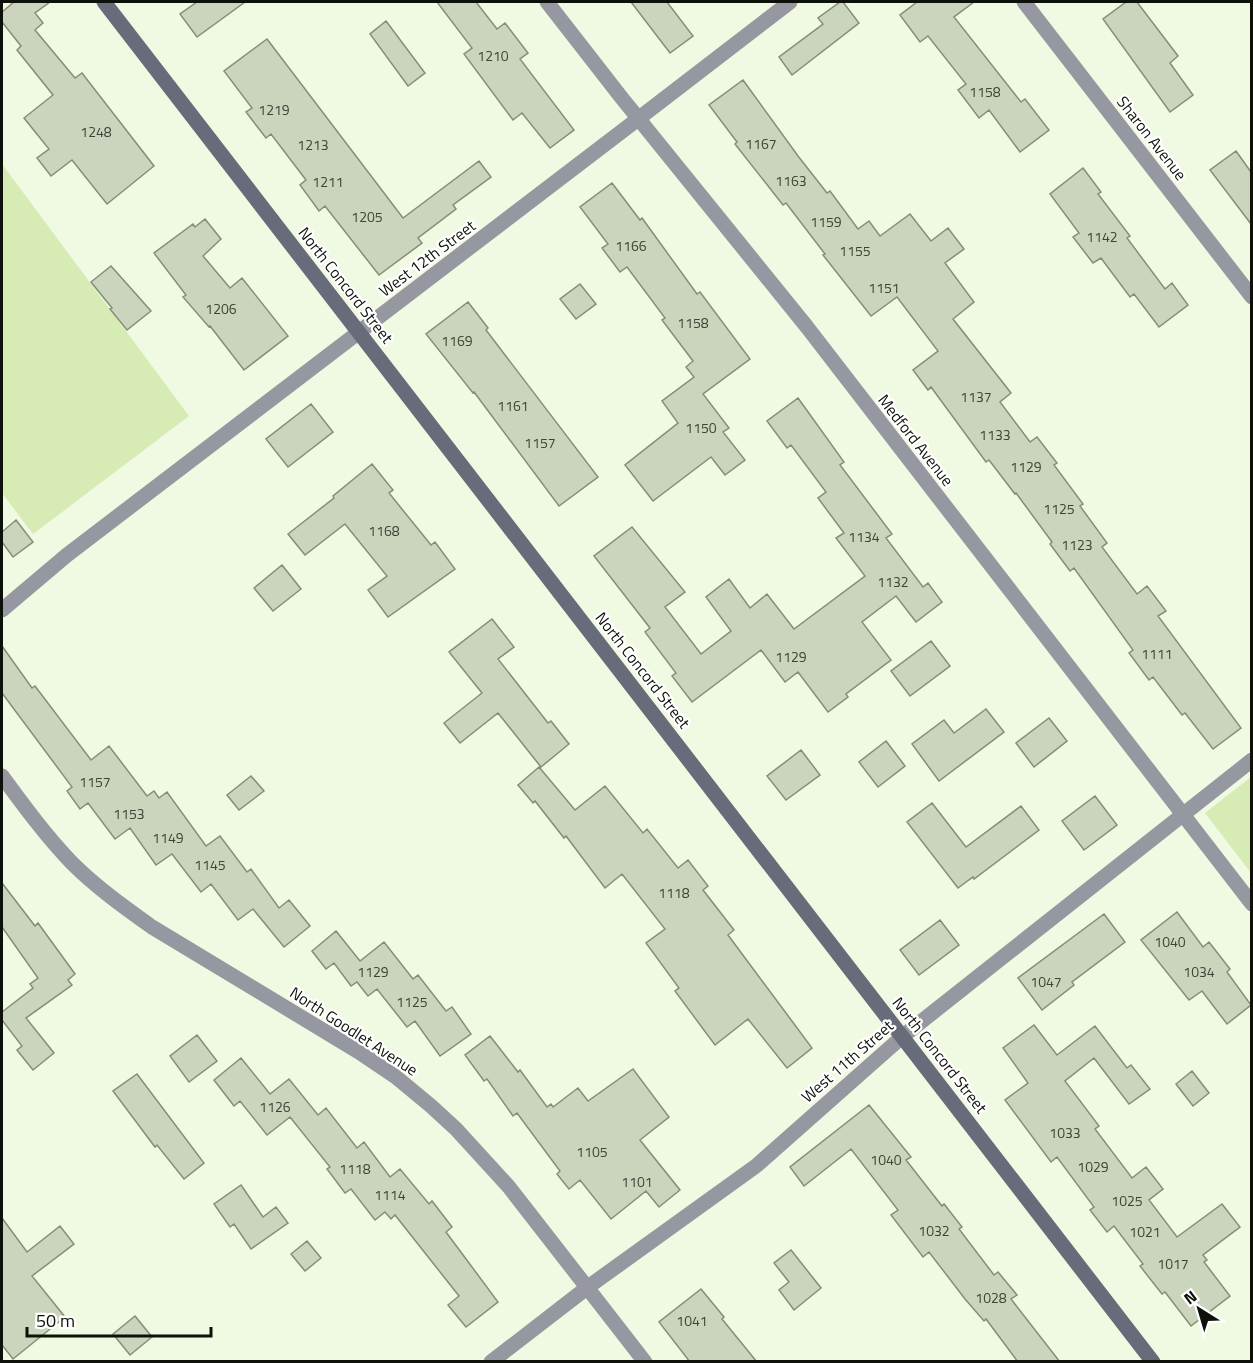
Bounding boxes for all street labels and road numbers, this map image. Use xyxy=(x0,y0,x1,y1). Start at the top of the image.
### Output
street label: Sharon Avenue xyxy=(1111,91,1193,185)
street label: West 12th Street xyxy=(374,213,481,302)
street label: North Concord Street xyxy=(293,222,399,349)
street label: Medford Avenue xyxy=(872,389,960,491)
street label: North Concord Street xyxy=(590,607,696,734)
street label: North Goodlet Avenue xyxy=(285,980,423,1082)
street label: North Concord Street xyxy=(887,992,993,1119)
street label: West 11th Street xyxy=(796,1014,899,1108)

